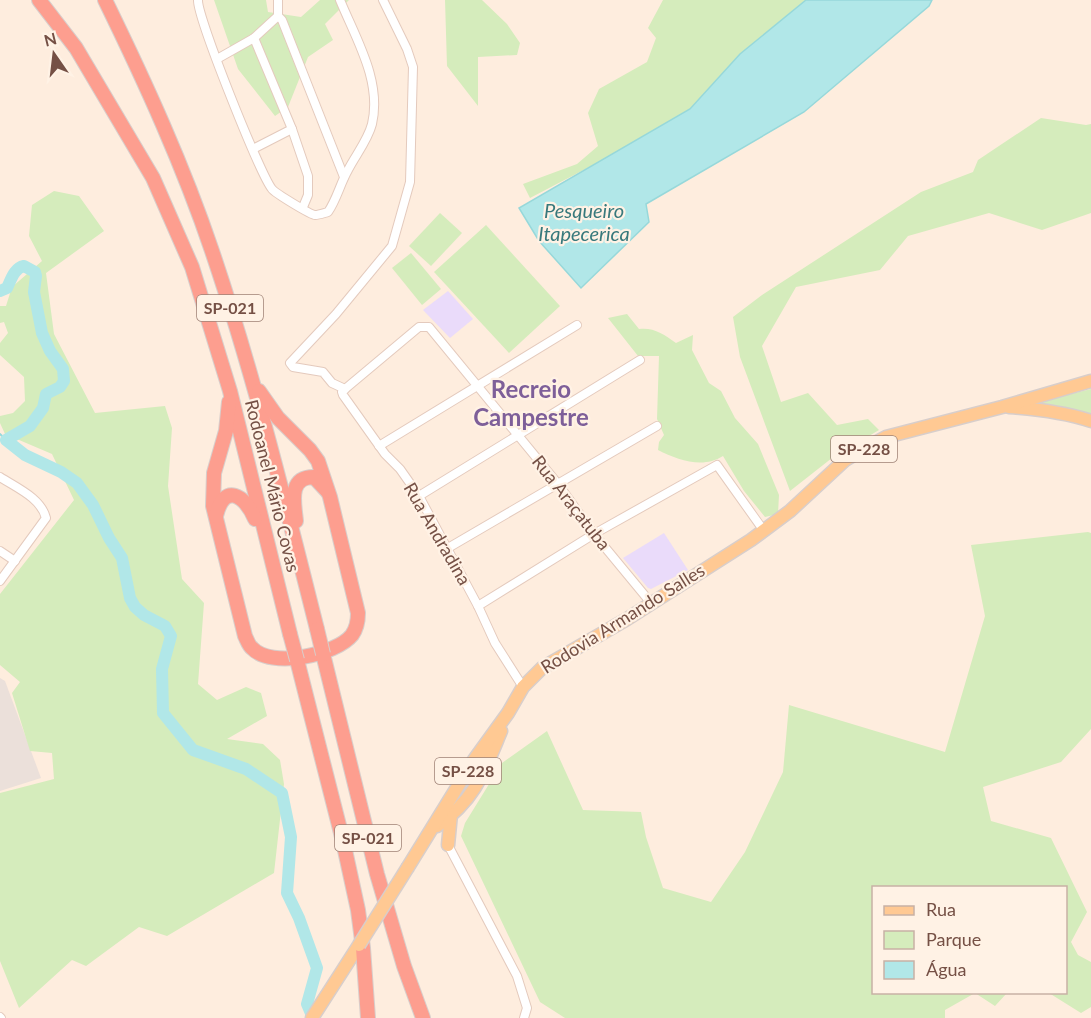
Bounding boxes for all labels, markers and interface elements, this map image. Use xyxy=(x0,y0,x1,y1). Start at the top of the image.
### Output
north arrow xyxy=(24,24,84,84)
text: N xyxy=(42,28,59,50)
water label: Pesqueiro Itapecerica xyxy=(538,198,630,245)
road number: SP-021 xyxy=(197,295,263,321)
district label: Recreio Campestre xyxy=(473,374,589,431)
street label: Rodoanel Mário Covas xyxy=(241,397,305,575)
road number: SP-228 xyxy=(831,436,897,462)
street label: Rua Araçatuba xyxy=(528,451,616,554)
street label: Rua Andradina xyxy=(400,478,476,589)
street label: Rodovia Armando Salles xyxy=(536,559,709,678)
road number: SP-228 xyxy=(435,758,501,784)
road number: SP-021 xyxy=(335,825,401,851)
legend xyxy=(872,886,1067,994)
text: Rua xyxy=(926,898,956,920)
text: Parque xyxy=(926,928,981,950)
text: Água xyxy=(926,958,967,980)

